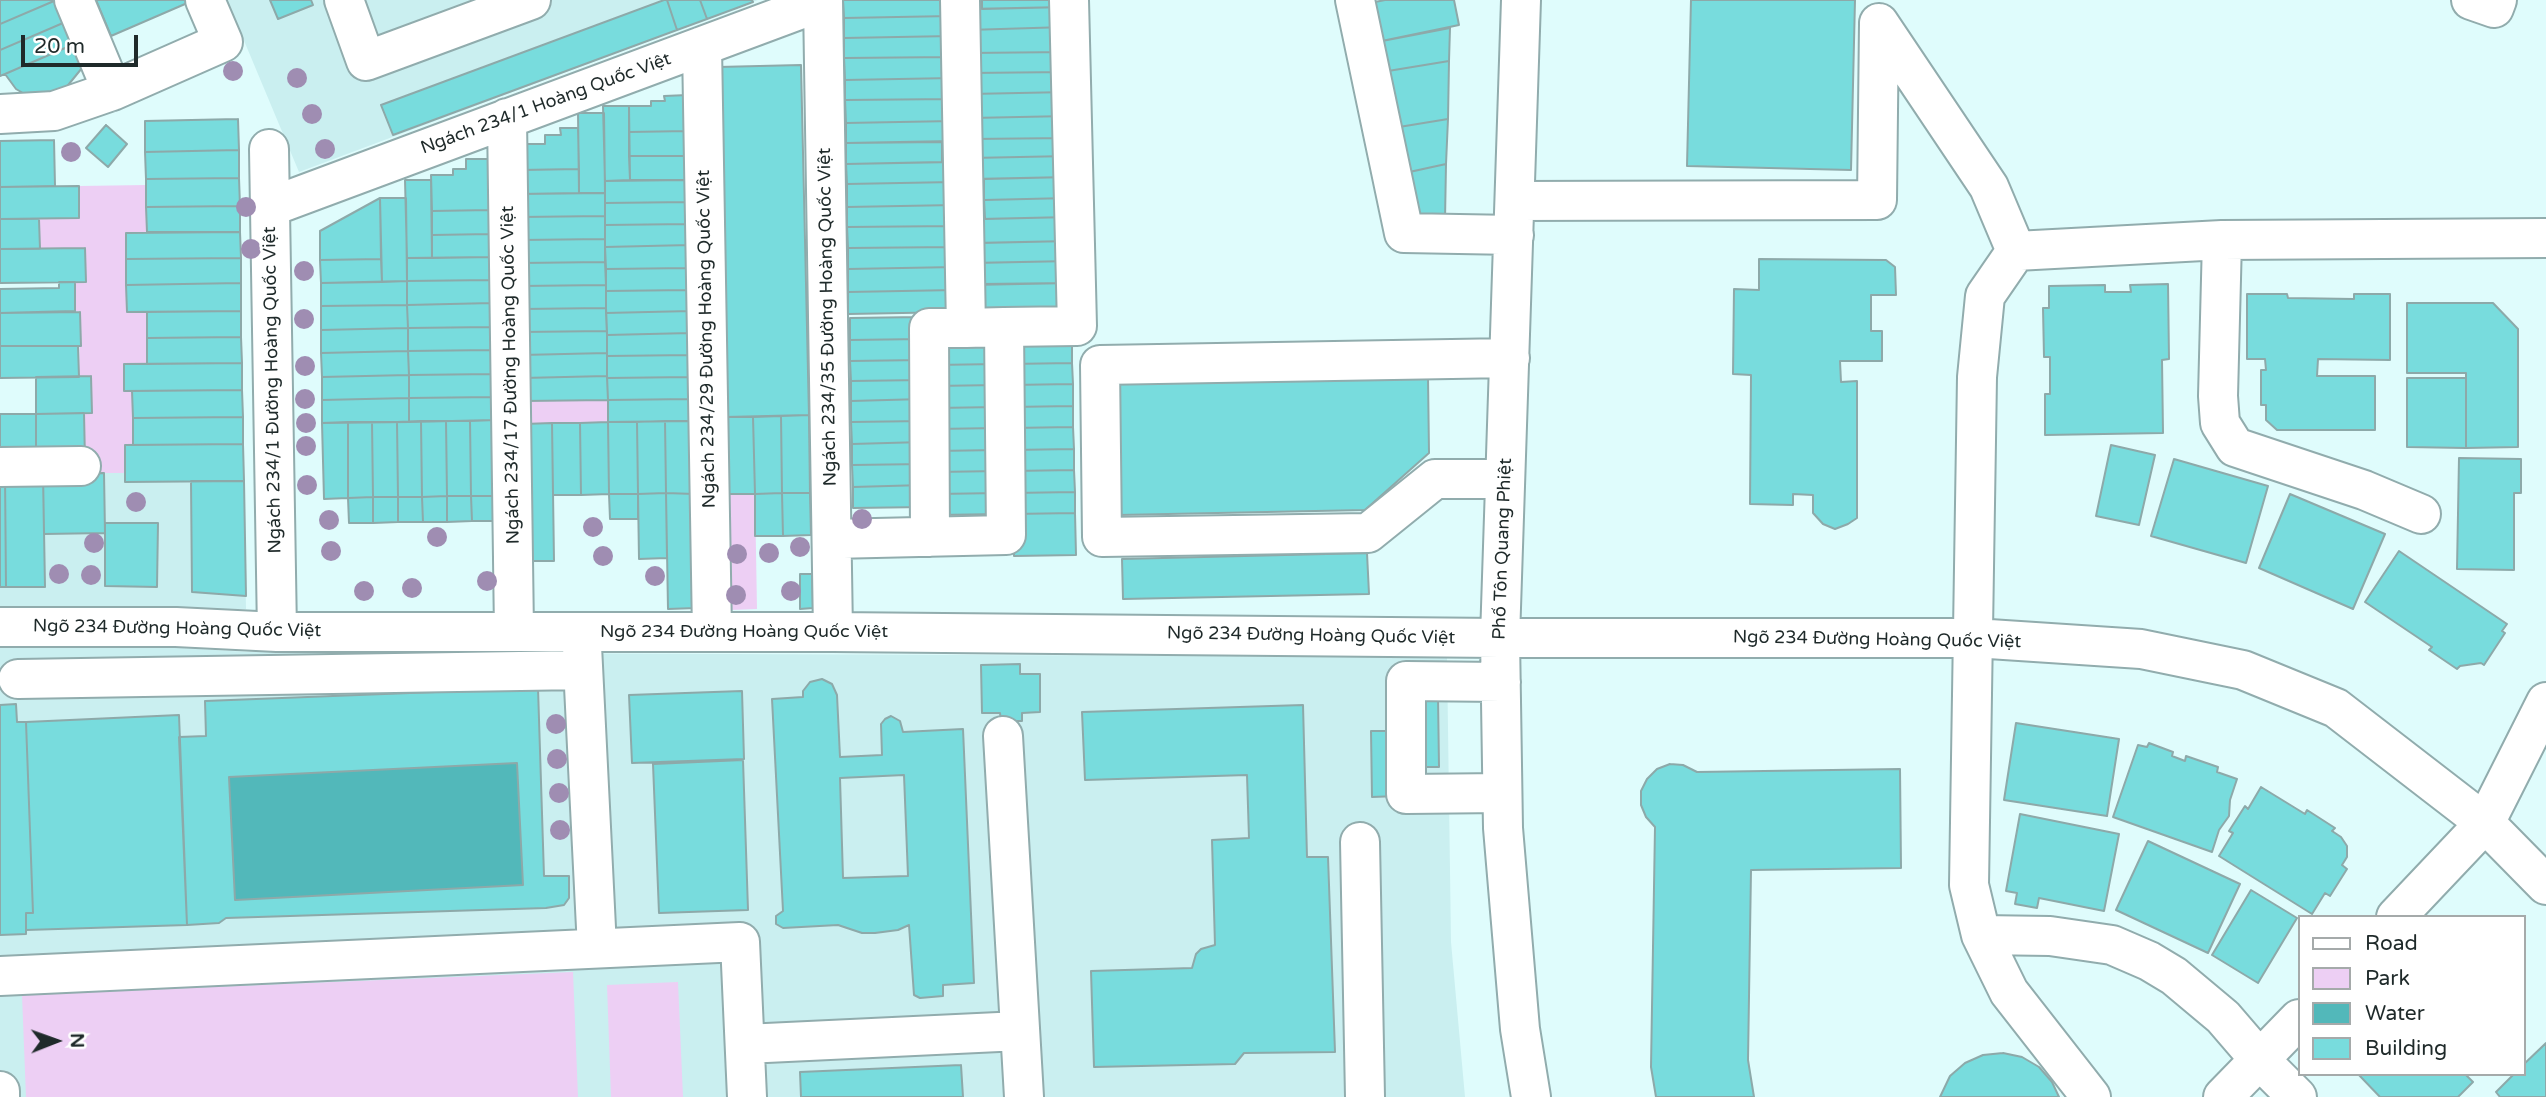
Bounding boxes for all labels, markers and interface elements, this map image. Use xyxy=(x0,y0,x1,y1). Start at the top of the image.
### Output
scale bar xyxy=(24,21,142,65)
text: 20 m xyxy=(34,34,85,59)
street label: Ngách 234/1 Hoàng Quốc Việt xyxy=(418,49,674,159)
street label: Ngách 234/35 Đường Hoàng Quốc Việt xyxy=(814,148,842,486)
street label: Ngách 234/29 Đường Hoàng Quốc Việt xyxy=(693,170,721,508)
street label: Ngách 234/17 Đường Hoàng Quốc Việt xyxy=(497,206,525,544)
street label: Ngách 234/1 Đường Hoàng Quốc Việt xyxy=(259,226,287,554)
street label: Phố Tôn Quang Phiệt xyxy=(1489,458,1517,640)
street label: Ngõ 234 Đường Hoàng Quốc Việt xyxy=(33,616,321,642)
street label: Ngõ 234 Đường Hoàng Quốc Việt xyxy=(600,621,888,643)
street label: Ngõ 234 Đường Hoàng Quốc Việt xyxy=(1167,623,1455,649)
street label: Ngõ 234 Đường Hoàng Quốc Việt xyxy=(1733,627,2021,653)
legend xyxy=(2298,915,2525,1076)
text: Road xyxy=(2365,931,2418,956)
text: Park xyxy=(2365,966,2410,991)
text: Water xyxy=(2365,1001,2425,1026)
north arrow xyxy=(21,1006,91,1076)
text: N xyxy=(66,1033,88,1048)
text: Building xyxy=(2365,1036,2447,1061)

